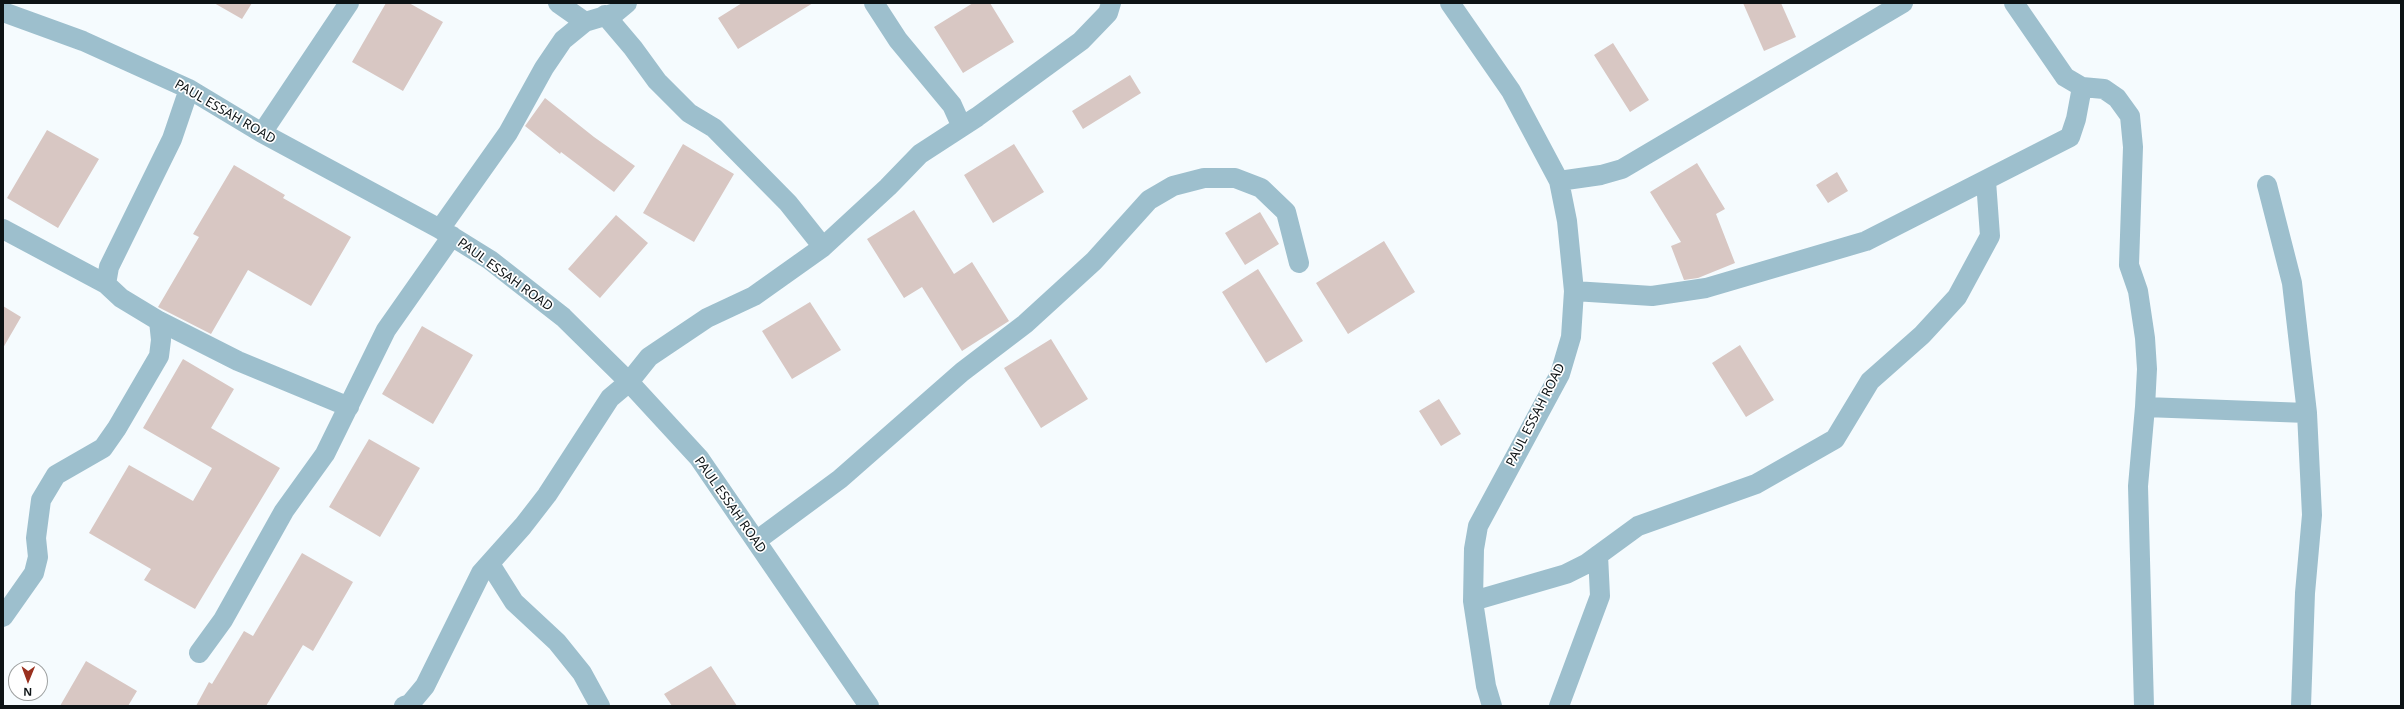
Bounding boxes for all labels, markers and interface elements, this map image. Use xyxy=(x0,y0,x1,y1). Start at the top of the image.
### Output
street label: PAUL ESSAH ROAD xyxy=(172,77,278,147)
street label: PAUL ESSAH ROAD xyxy=(454,235,556,315)
street label: PAUL ESSAH ROAD xyxy=(1503,361,1569,469)
street label: PAUL ESSAH ROAD xyxy=(691,454,769,556)
north arrow xyxy=(8,661,48,701)
text: N xyxy=(23,685,32,700)

